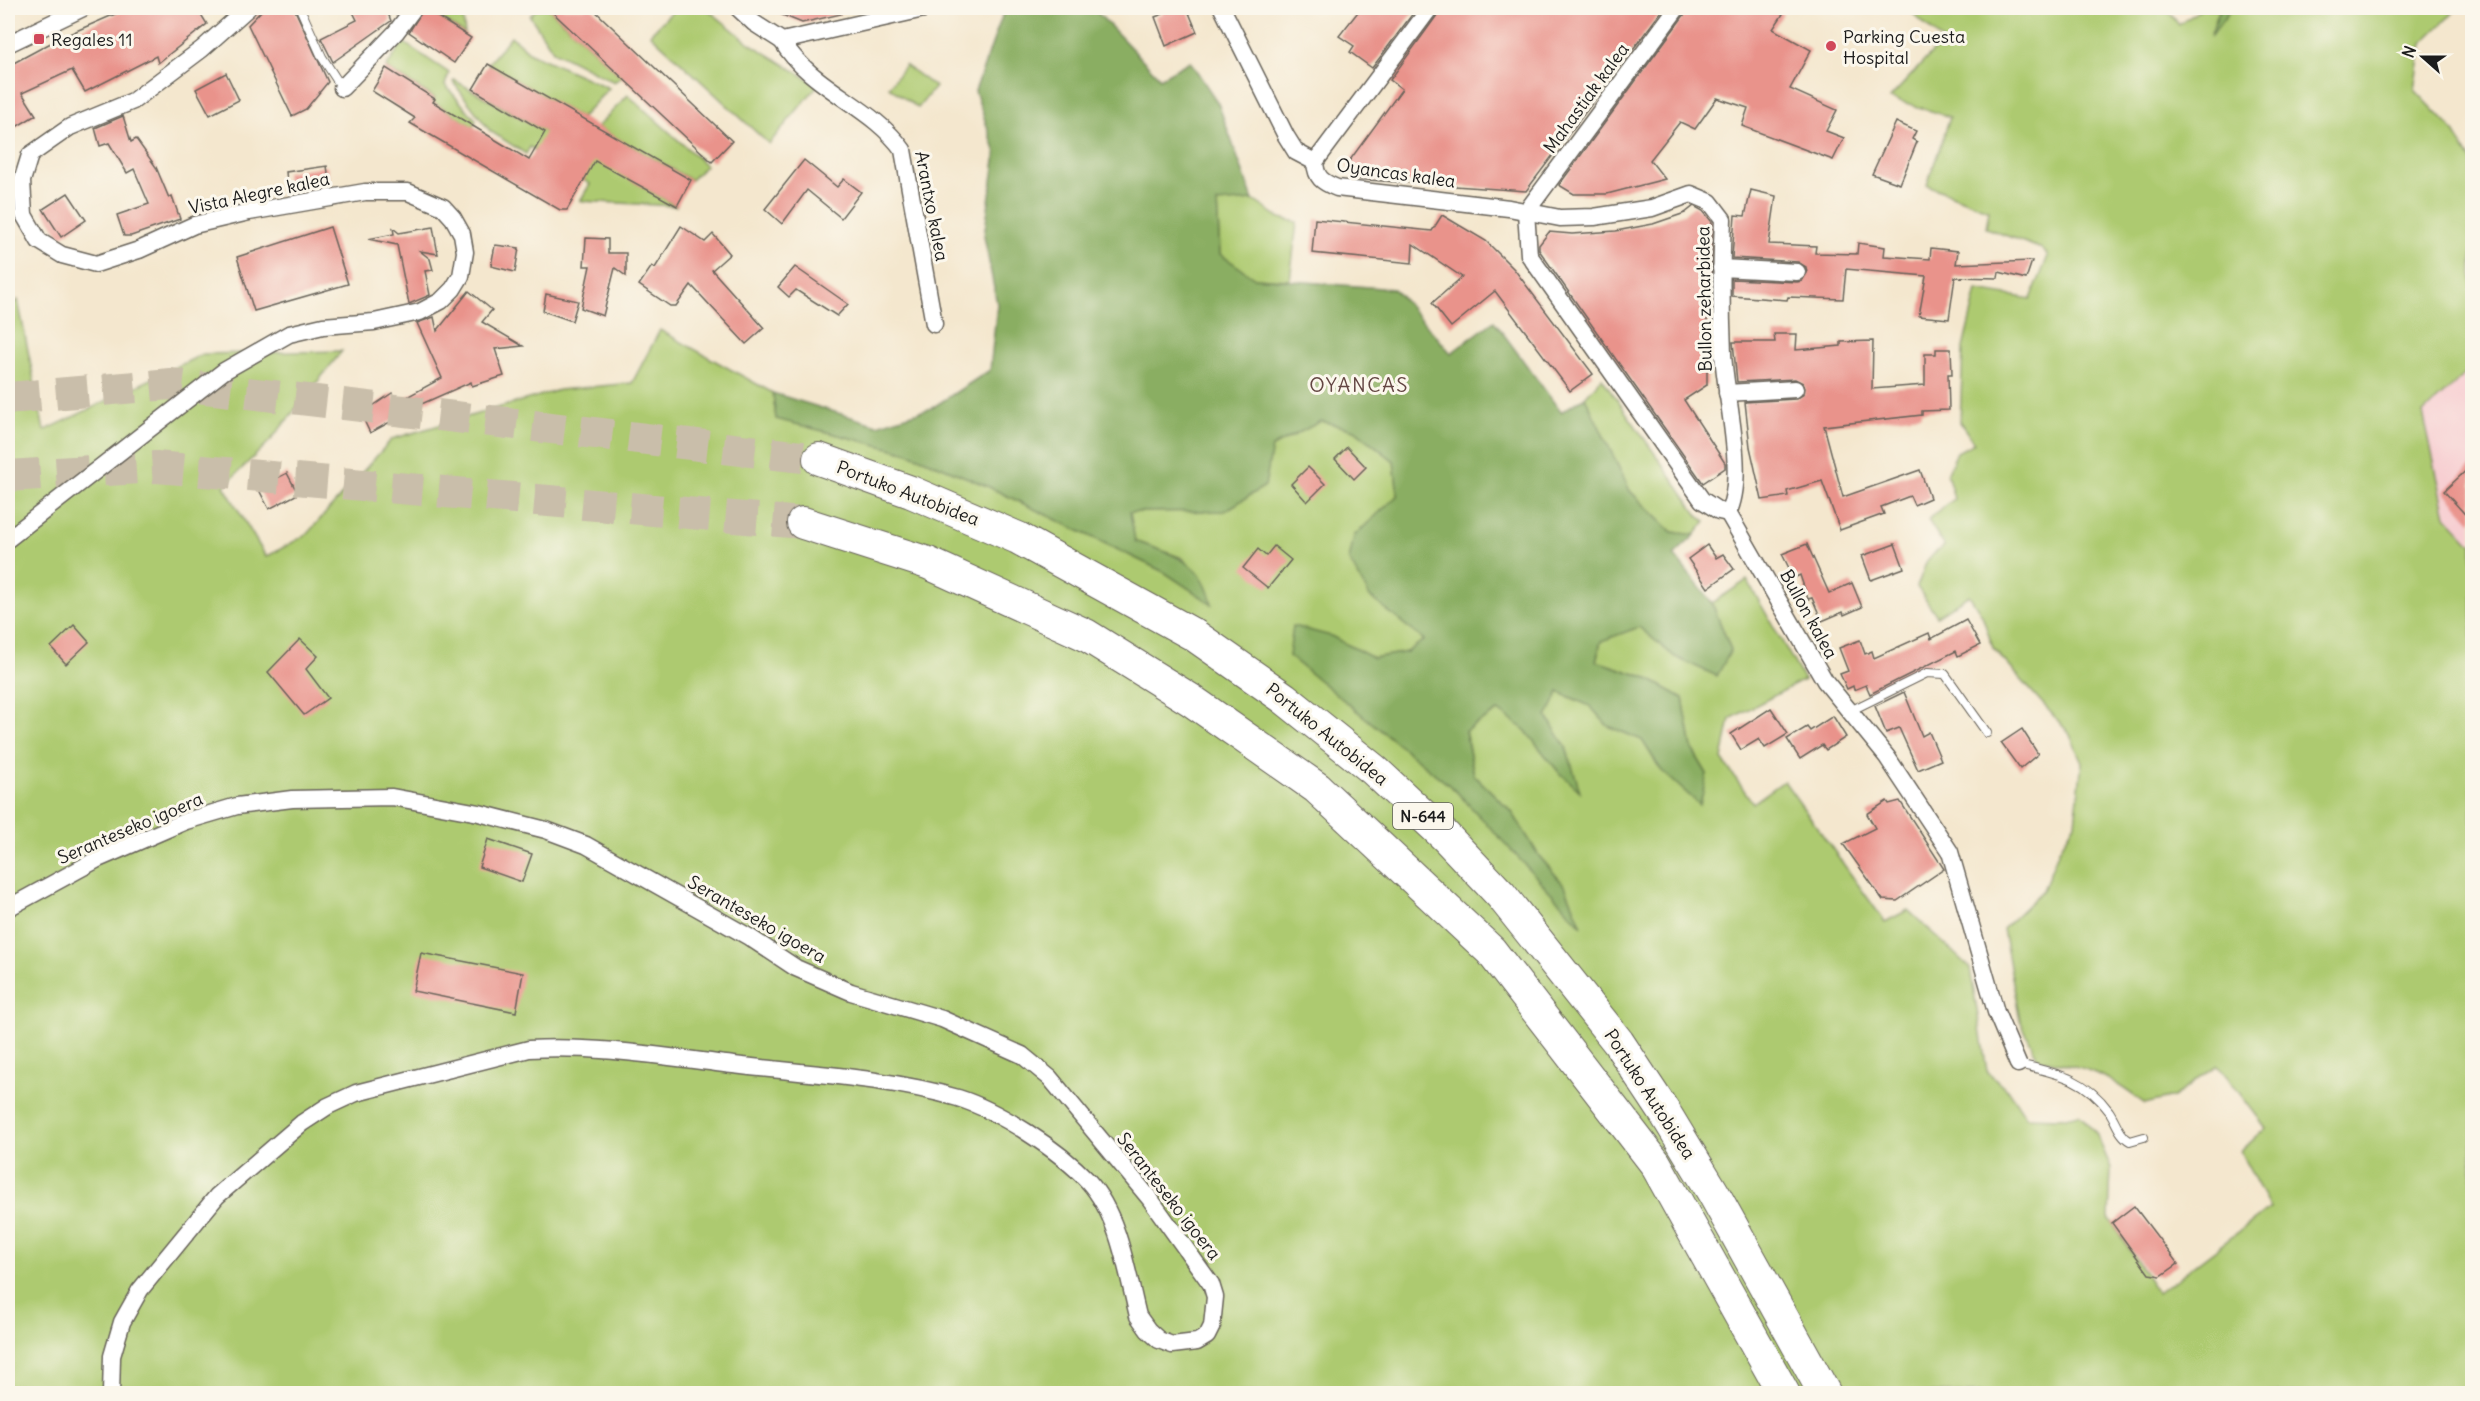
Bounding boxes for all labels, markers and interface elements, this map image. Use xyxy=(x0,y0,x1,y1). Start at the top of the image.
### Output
place label: Parking Cuesta Hospital xyxy=(1843,25,1965,69)
north arrow xyxy=(2393,27,2453,87)
place label: Regales 11 xyxy=(51,28,133,51)
marker: Regales 11 xyxy=(32,32,46,46)
street label: Mahastiak kalea xyxy=(1538,38,1634,158)
marker: Parking Cuesta Hospital xyxy=(1824,39,1838,53)
text: N xyxy=(2398,43,2420,60)
street label: Arantxo kalea xyxy=(910,149,954,263)
street label: Oyancas kalea xyxy=(1335,153,1457,193)
street label: Vista Alegre kalea xyxy=(186,167,332,219)
street label: Bullon zeharbidea xyxy=(1691,226,1717,372)
district label: OYANCAS xyxy=(1309,372,1409,397)
street label: Portuko Autobidea xyxy=(834,455,982,531)
street label: Bullon kalea xyxy=(1775,565,1843,663)
street label: Portuko Autobidea xyxy=(1261,678,1393,790)
street label: Seranteseko igoera xyxy=(54,787,206,869)
road number: N-644 xyxy=(1393,803,1453,829)
street label: Seranteseko igoera xyxy=(684,870,830,968)
street label: Portuko Autobidea xyxy=(1599,1025,1701,1163)
street label: Seranteseko igoera xyxy=(1112,1128,1226,1264)

